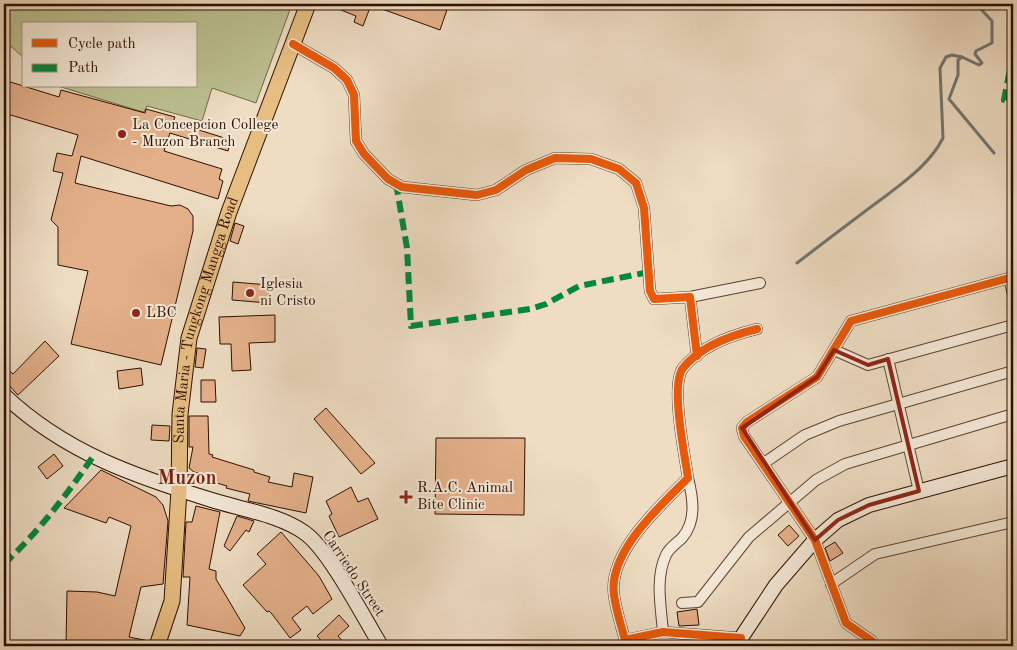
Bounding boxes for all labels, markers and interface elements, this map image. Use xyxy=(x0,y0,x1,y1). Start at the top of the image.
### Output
legend xyxy=(22,22,198,88)
text: Cycle path xyxy=(68,37,136,52)
text: Path xyxy=(68,61,98,76)
place label: La Concepcion College - Muzon Branch xyxy=(132,118,278,150)
marker: La Concepcion College - Muzon Branch xyxy=(116,128,128,140)
street label: Santa Maria - Tungkong Mangga Road xyxy=(172,195,242,443)
place label: Iglesia ni Cristo xyxy=(260,277,316,309)
marker: Iglesia ni Cristo xyxy=(244,287,256,299)
place label: LBC xyxy=(146,306,176,321)
marker: LBC xyxy=(130,307,142,319)
district label: Muzon xyxy=(157,469,217,489)
place label: R.A.C. Animal Bite Clinic xyxy=(417,481,513,513)
marker: R.A.C. Animal Bite Clinic xyxy=(399,490,413,504)
street label: Carriedo Street xyxy=(319,528,387,620)

